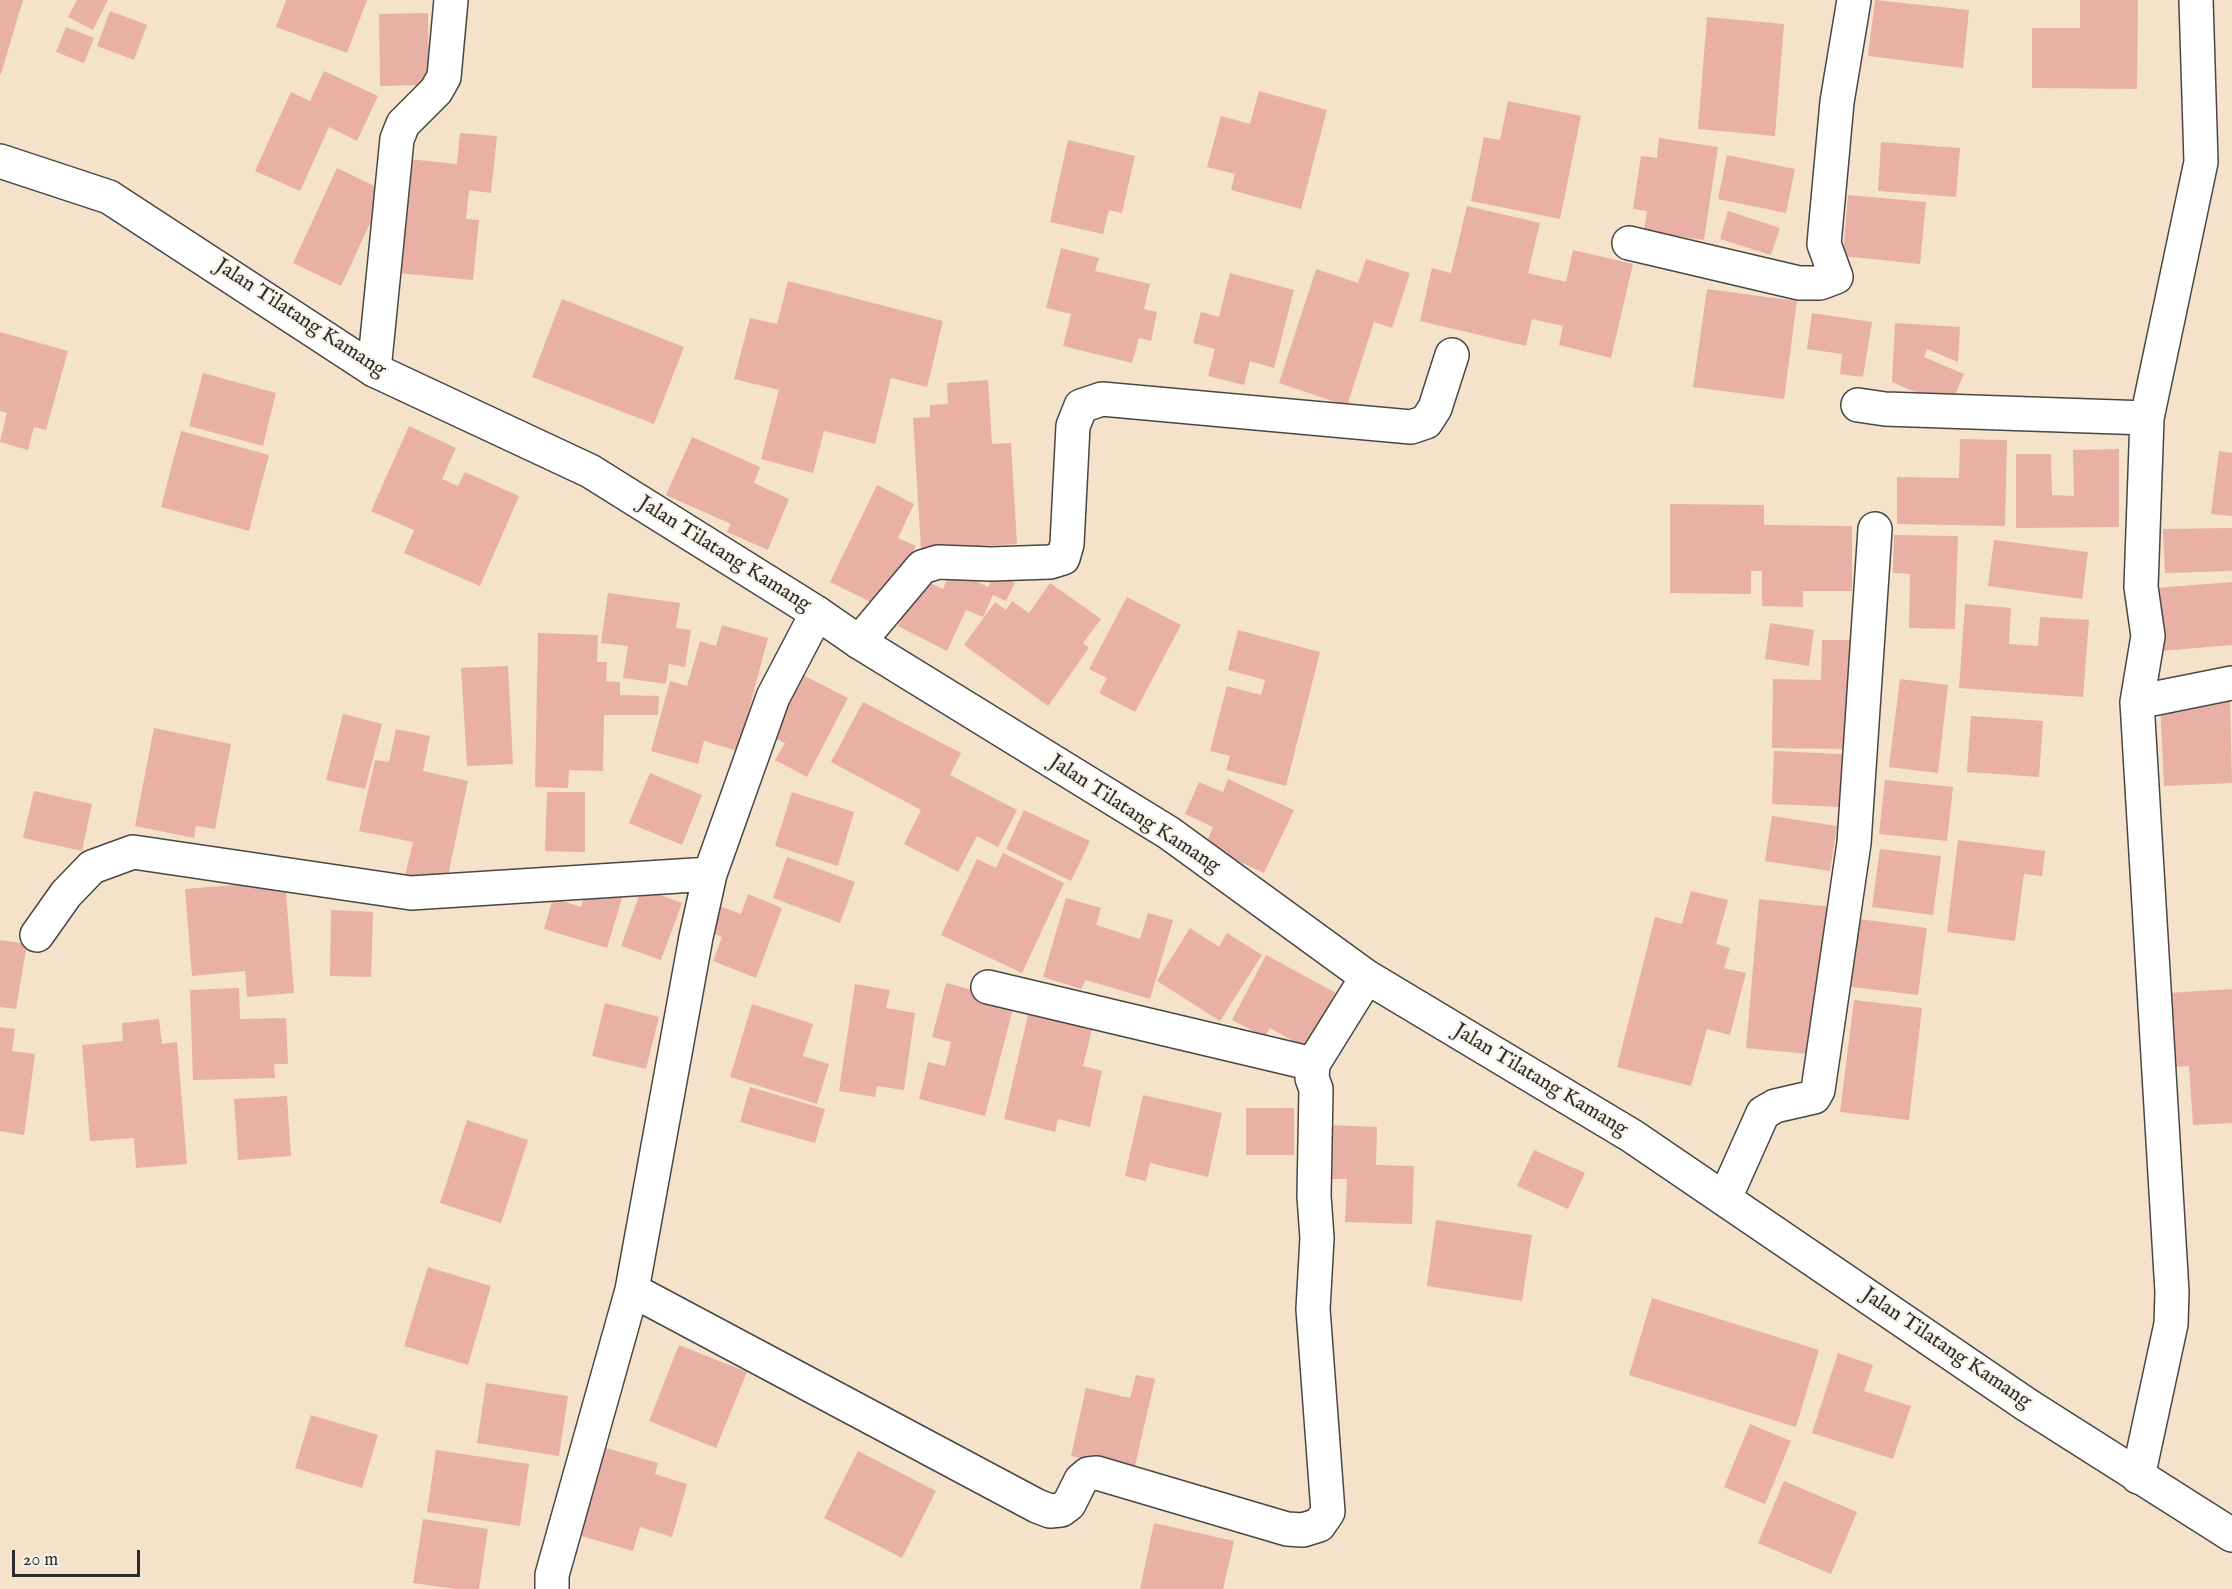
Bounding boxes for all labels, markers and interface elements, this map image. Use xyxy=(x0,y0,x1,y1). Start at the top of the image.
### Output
street label: Jalan Tilatang Kamang xyxy=(210,254,390,384)
street label: Jalan Tilatang Kamang xyxy=(633,492,815,618)
street label: Jalan Tilatang Kamang xyxy=(1044,750,1224,880)
street label: Jalan Tilatang Kamang xyxy=(1448,1019,1632,1143)
street label: Jalan Tilatang Kamang xyxy=(1856,1283,2036,1415)
scale bar xyxy=(15,1538,142,1576)
text: 20 m xyxy=(23,1549,58,1572)

